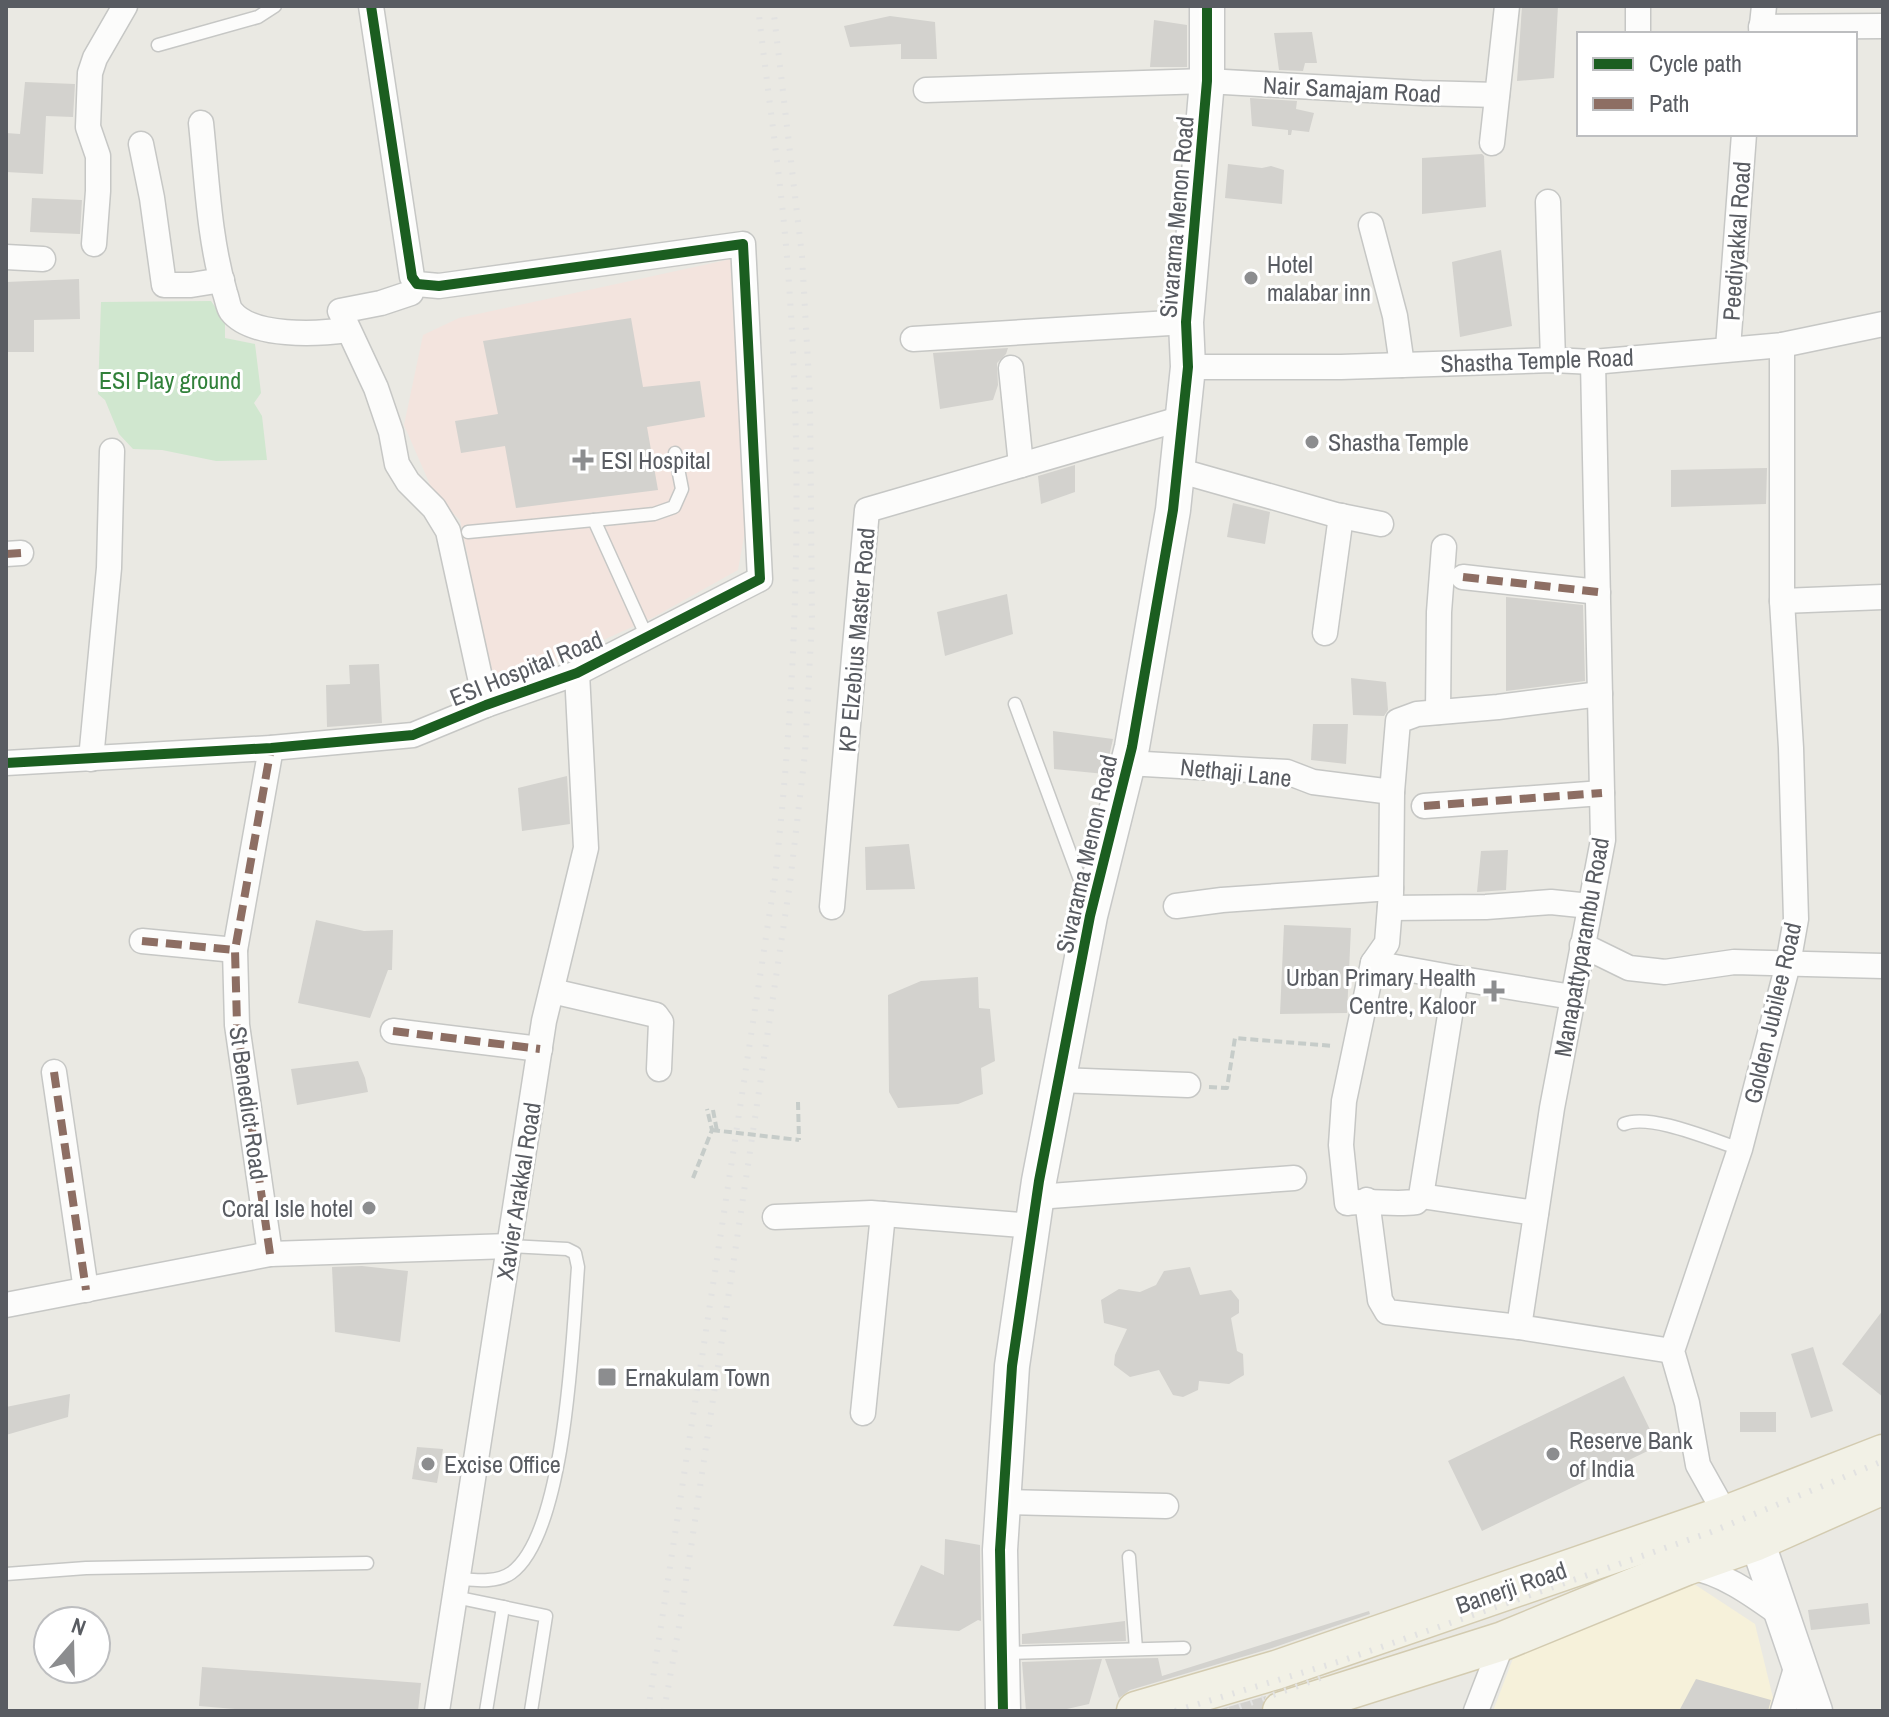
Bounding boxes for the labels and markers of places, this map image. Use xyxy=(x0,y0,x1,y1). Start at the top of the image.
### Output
place label: Hotel malabar inn xyxy=(1267,248,1371,308)
marker: Hotel malabar inn xyxy=(1242,269,1260,287)
place label: Shastha Temple xyxy=(1328,426,1469,458)
marker: Shastha Temple xyxy=(1303,433,1321,451)
place label: ESI Hospital xyxy=(601,444,710,476)
marker: ESI Hospital xyxy=(572,449,594,471)
place label: Urban Primary Health Centre, Kaloor xyxy=(1286,961,1476,1021)
marker: Urban Primary Health Centre, Kaloor xyxy=(1483,980,1505,1002)
place label: Coral Isle hotel xyxy=(222,1192,353,1224)
marker: Coral Isle hotel xyxy=(360,1199,378,1217)
place label: Ernakulam Town xyxy=(625,1361,770,1393)
marker: Ernakulam Town xyxy=(596,1366,618,1388)
place label: Reserve Bank of India xyxy=(1569,1424,1693,1484)
marker: Reserve Bank of India xyxy=(1544,1445,1562,1463)
place label: Excise Office xyxy=(444,1448,561,1480)
marker: Excise Office xyxy=(419,1455,437,1473)

